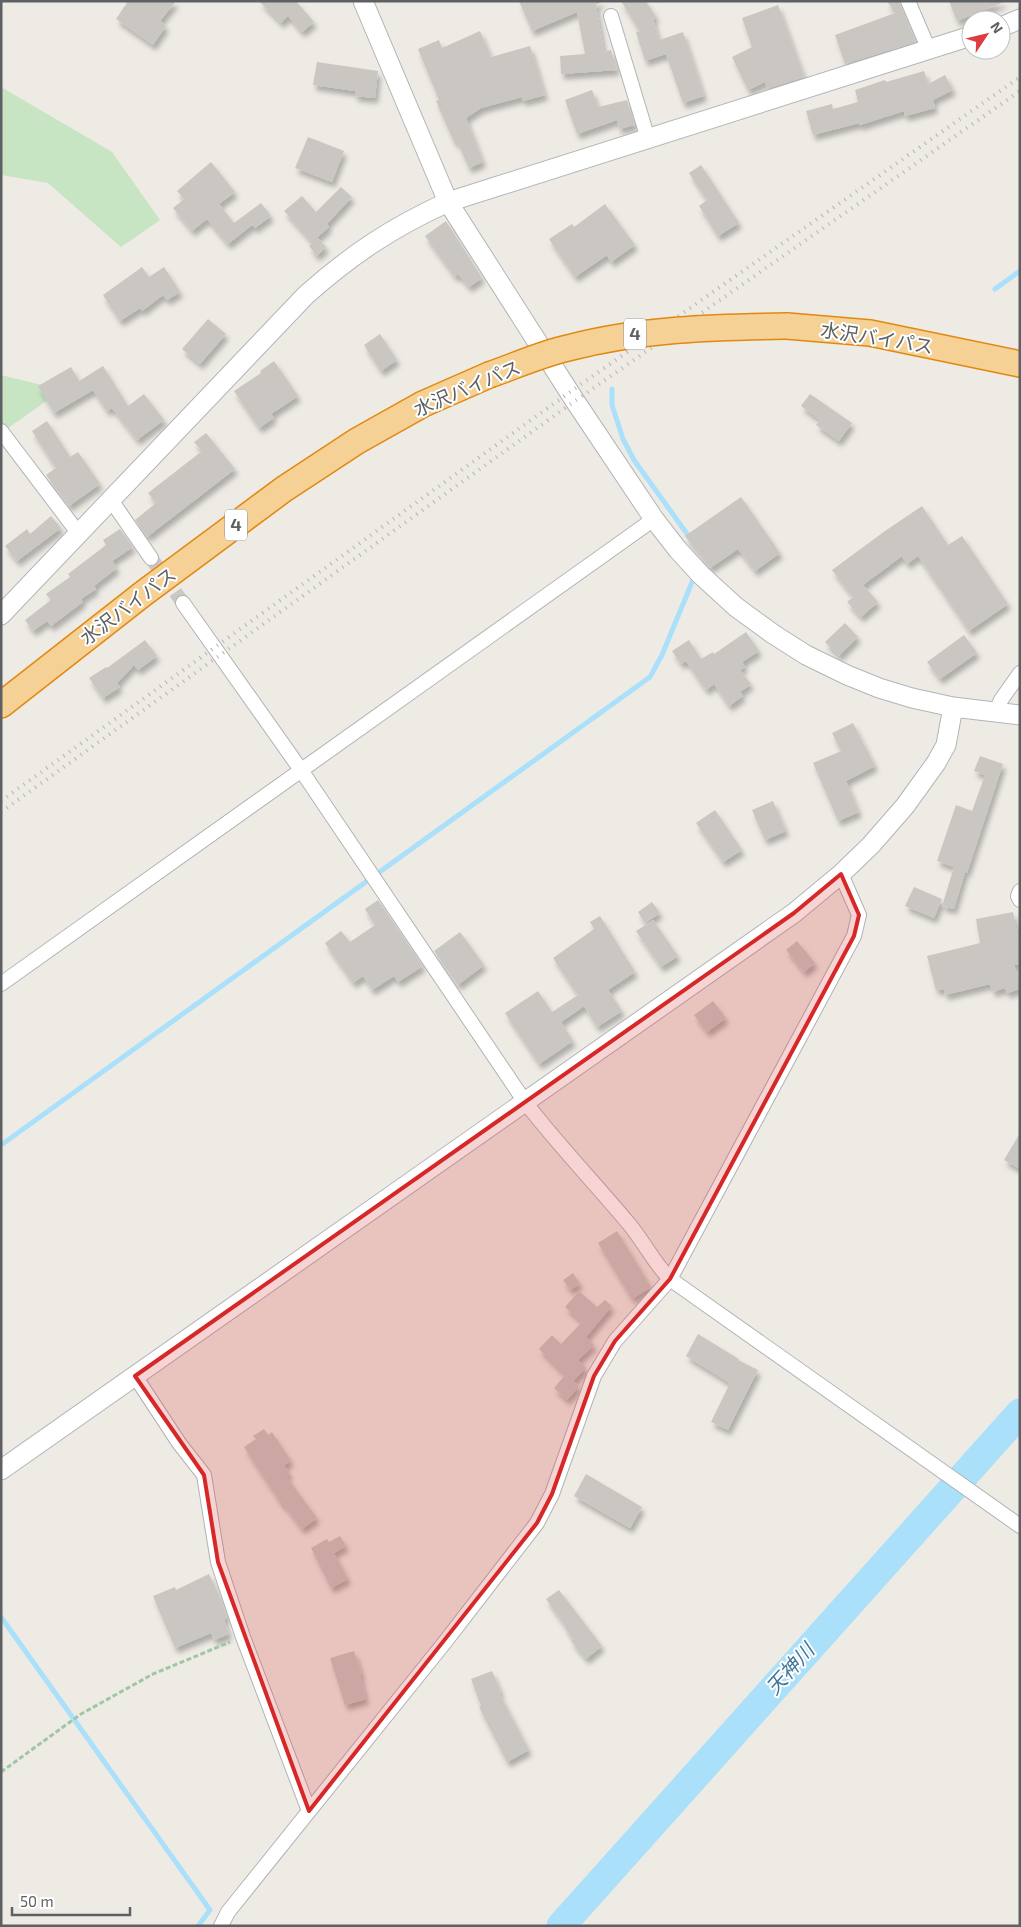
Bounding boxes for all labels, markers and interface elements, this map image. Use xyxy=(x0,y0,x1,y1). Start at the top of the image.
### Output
north arrow xyxy=(961,10,1011,60)
text: N xyxy=(987,18,1007,36)
street label: 水沢バイパス xyxy=(819,317,935,358)
road number: 4 xyxy=(624,318,646,349)
street label: 水沢バイパス xyxy=(410,355,524,420)
road number: 4 xyxy=(225,510,247,540)
street label: 水沢バイパス xyxy=(75,562,180,649)
water label: 天神川 xyxy=(760,1637,820,1699)
scale bar xyxy=(12,1884,130,1916)
text: 50 m xyxy=(20,1892,54,1910)

